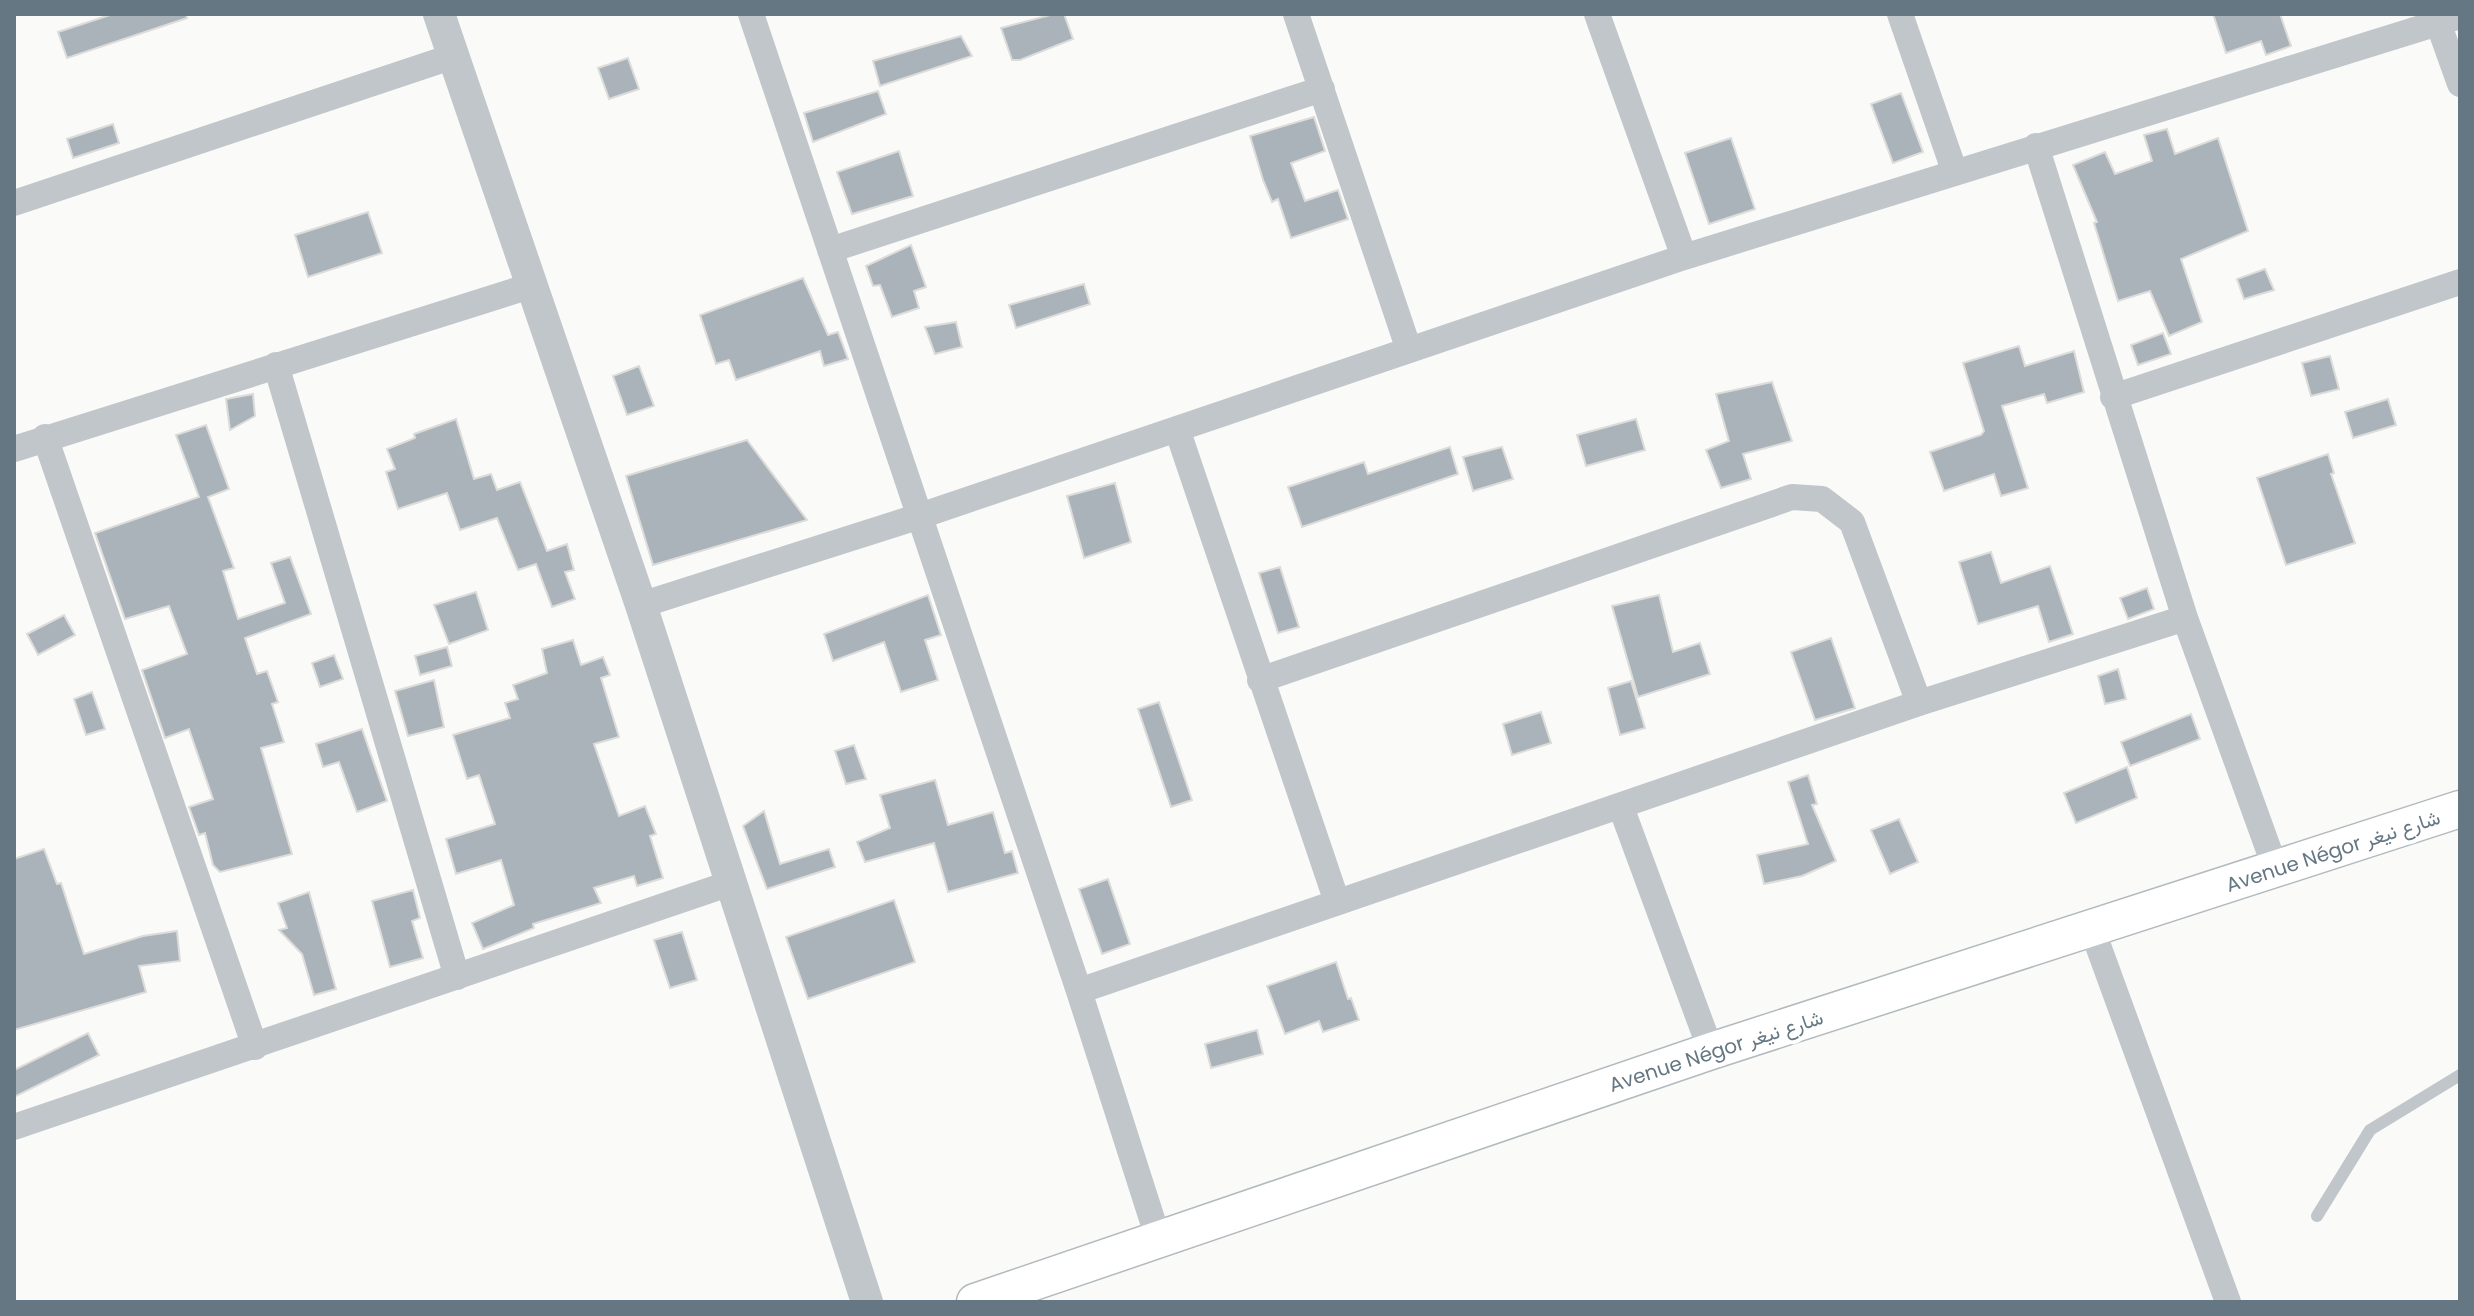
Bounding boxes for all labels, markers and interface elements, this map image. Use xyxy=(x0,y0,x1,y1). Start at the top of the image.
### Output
street label: Avenue Négor شارع نيغر xyxy=(2222,803,2444,899)
street label: Avenue Négor شارع نيغر xyxy=(1605,1003,1827,1099)

